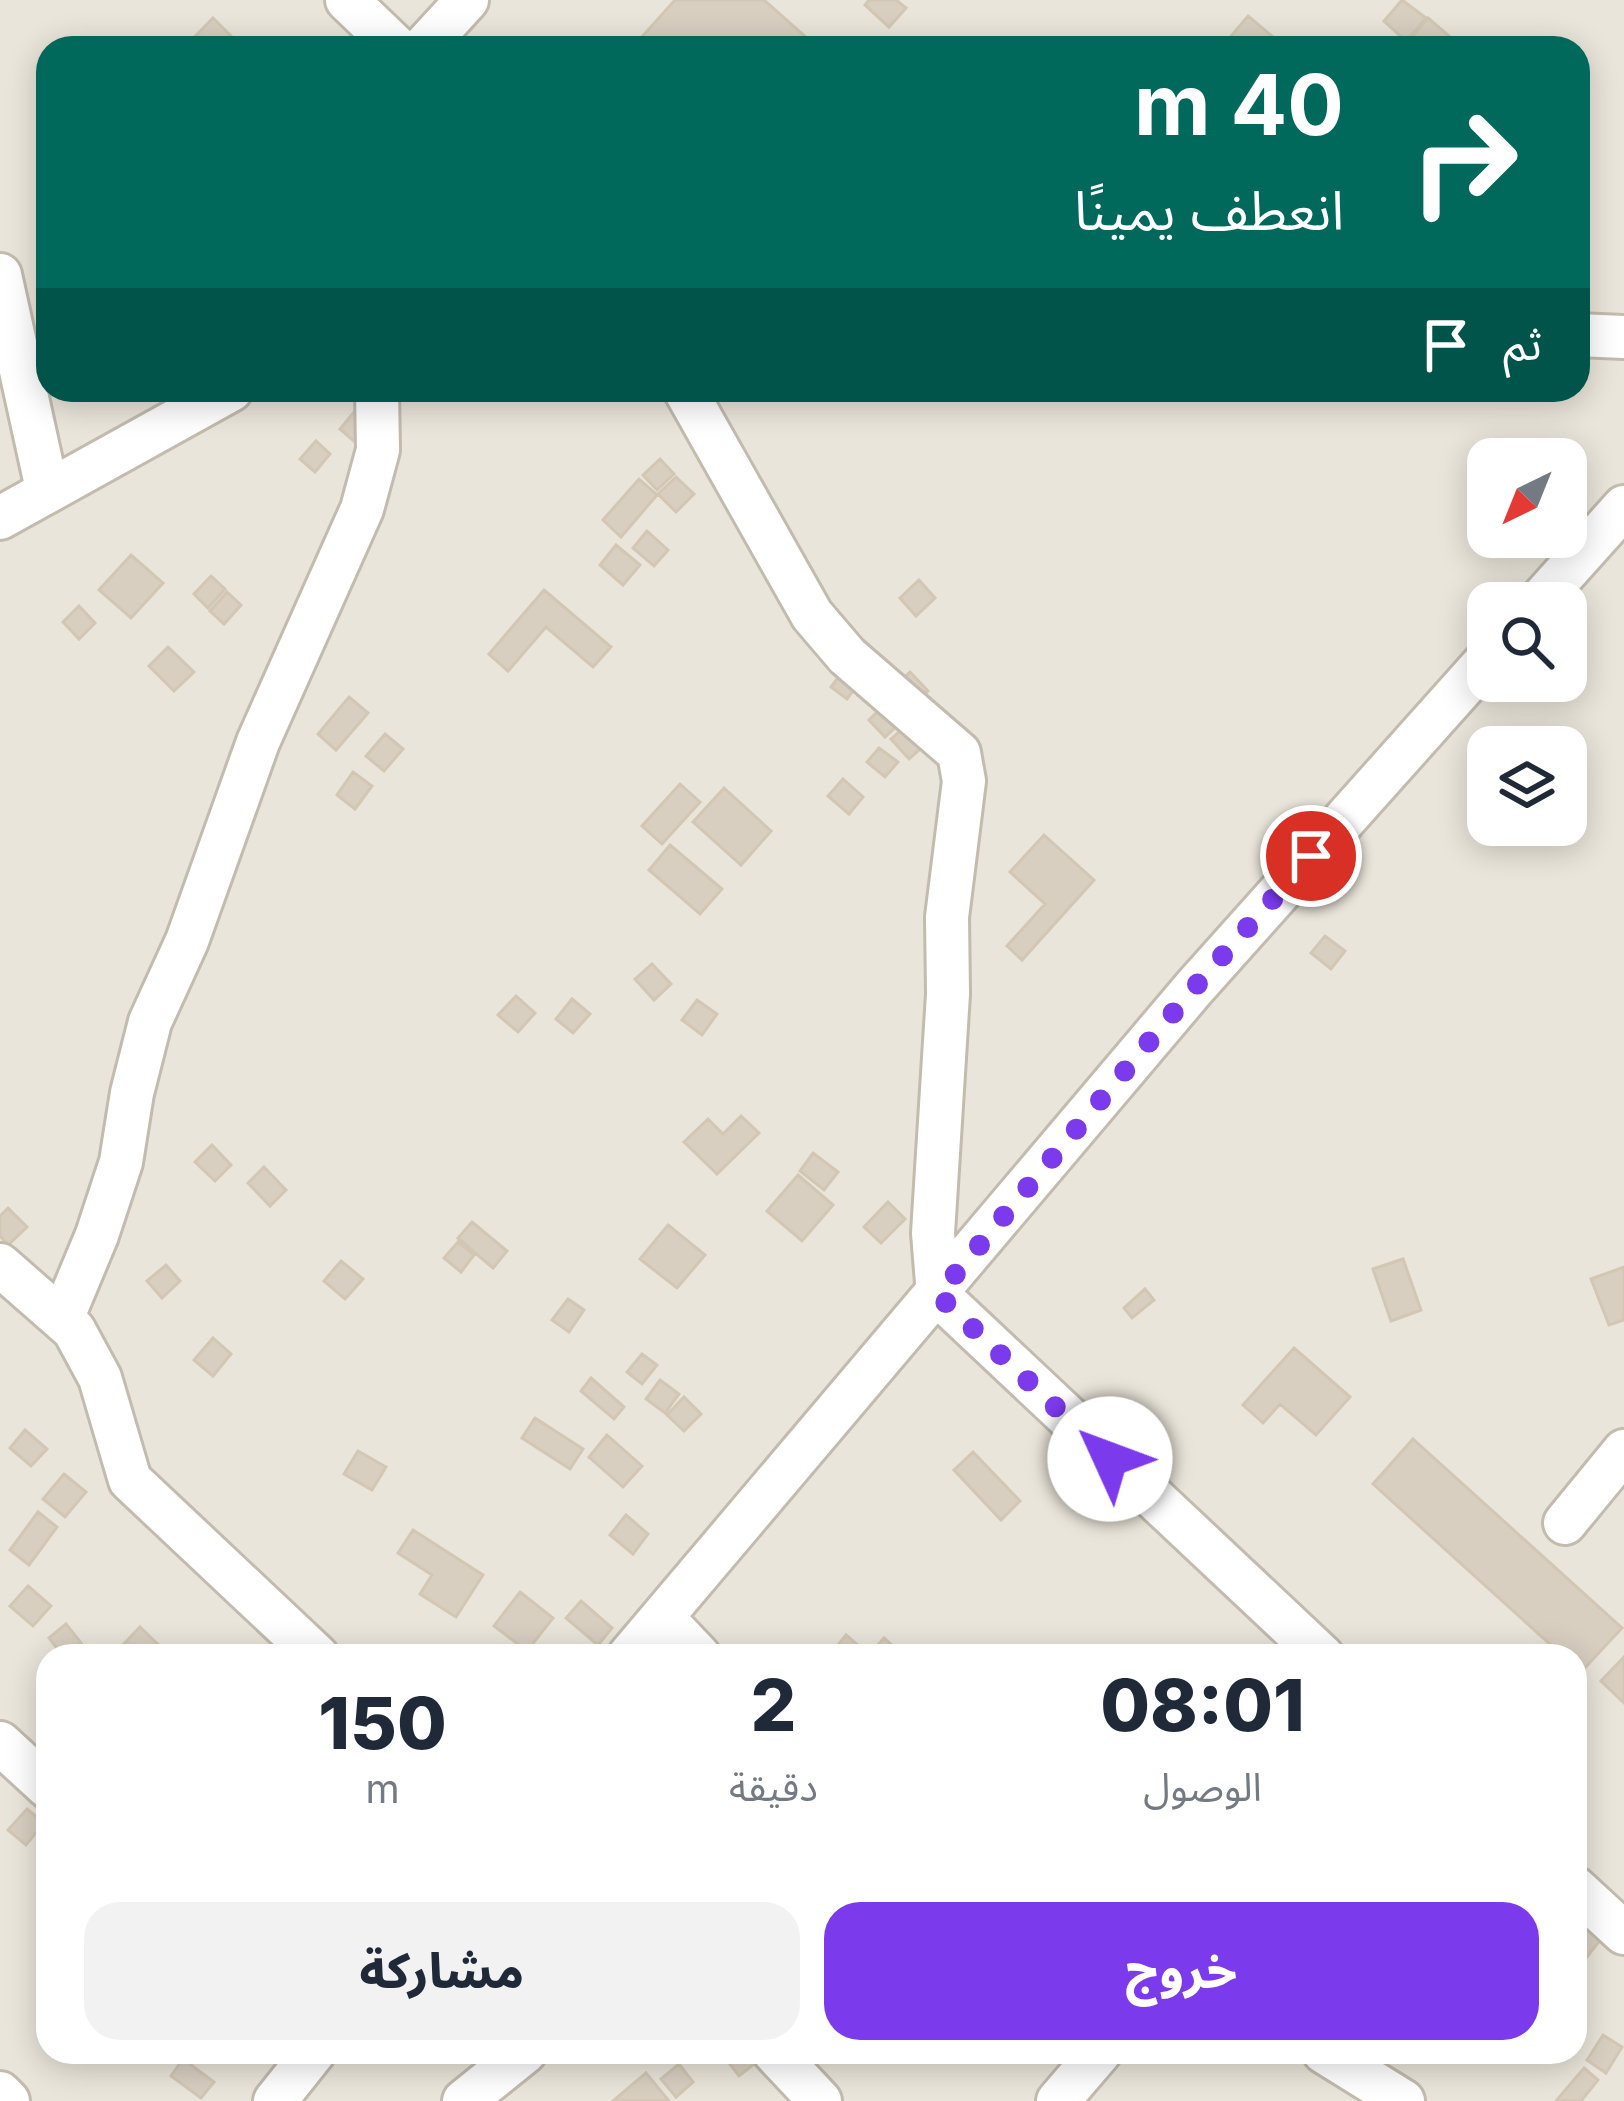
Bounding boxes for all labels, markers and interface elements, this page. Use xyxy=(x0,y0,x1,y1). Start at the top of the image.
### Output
text: 40 m xyxy=(1134,54,1344,155)
icon: right xyxy=(1386,84,1542,240)
text: انعطف يمينًا xyxy=(1074,178,1344,243)
icon: arrive xyxy=(1413,312,1479,378)
text: ثم xyxy=(1503,316,1542,371)
north arrow xyxy=(1467,438,1587,558)
map controls xyxy=(1467,438,1587,846)
button: search xyxy=(1467,582,1587,702)
button: layers xyxy=(1467,726,1587,846)
pin xyxy=(1260,805,1362,907)
icon: arrive xyxy=(1278,823,1344,889)
position arrow xyxy=(1047,1396,1173,1522)
text: 2 xyxy=(751,1661,796,1748)
text: 08:01 xyxy=(1100,1661,1305,1748)
text: 150 xyxy=(318,1679,447,1766)
text: دقيقة xyxy=(729,1763,818,1810)
text: الوصول xyxy=(1143,1763,1262,1810)
text: m xyxy=(365,1765,400,1812)
button: مشاركة xyxy=(84,1902,800,2040)
button: خروج xyxy=(824,1902,1539,2040)

